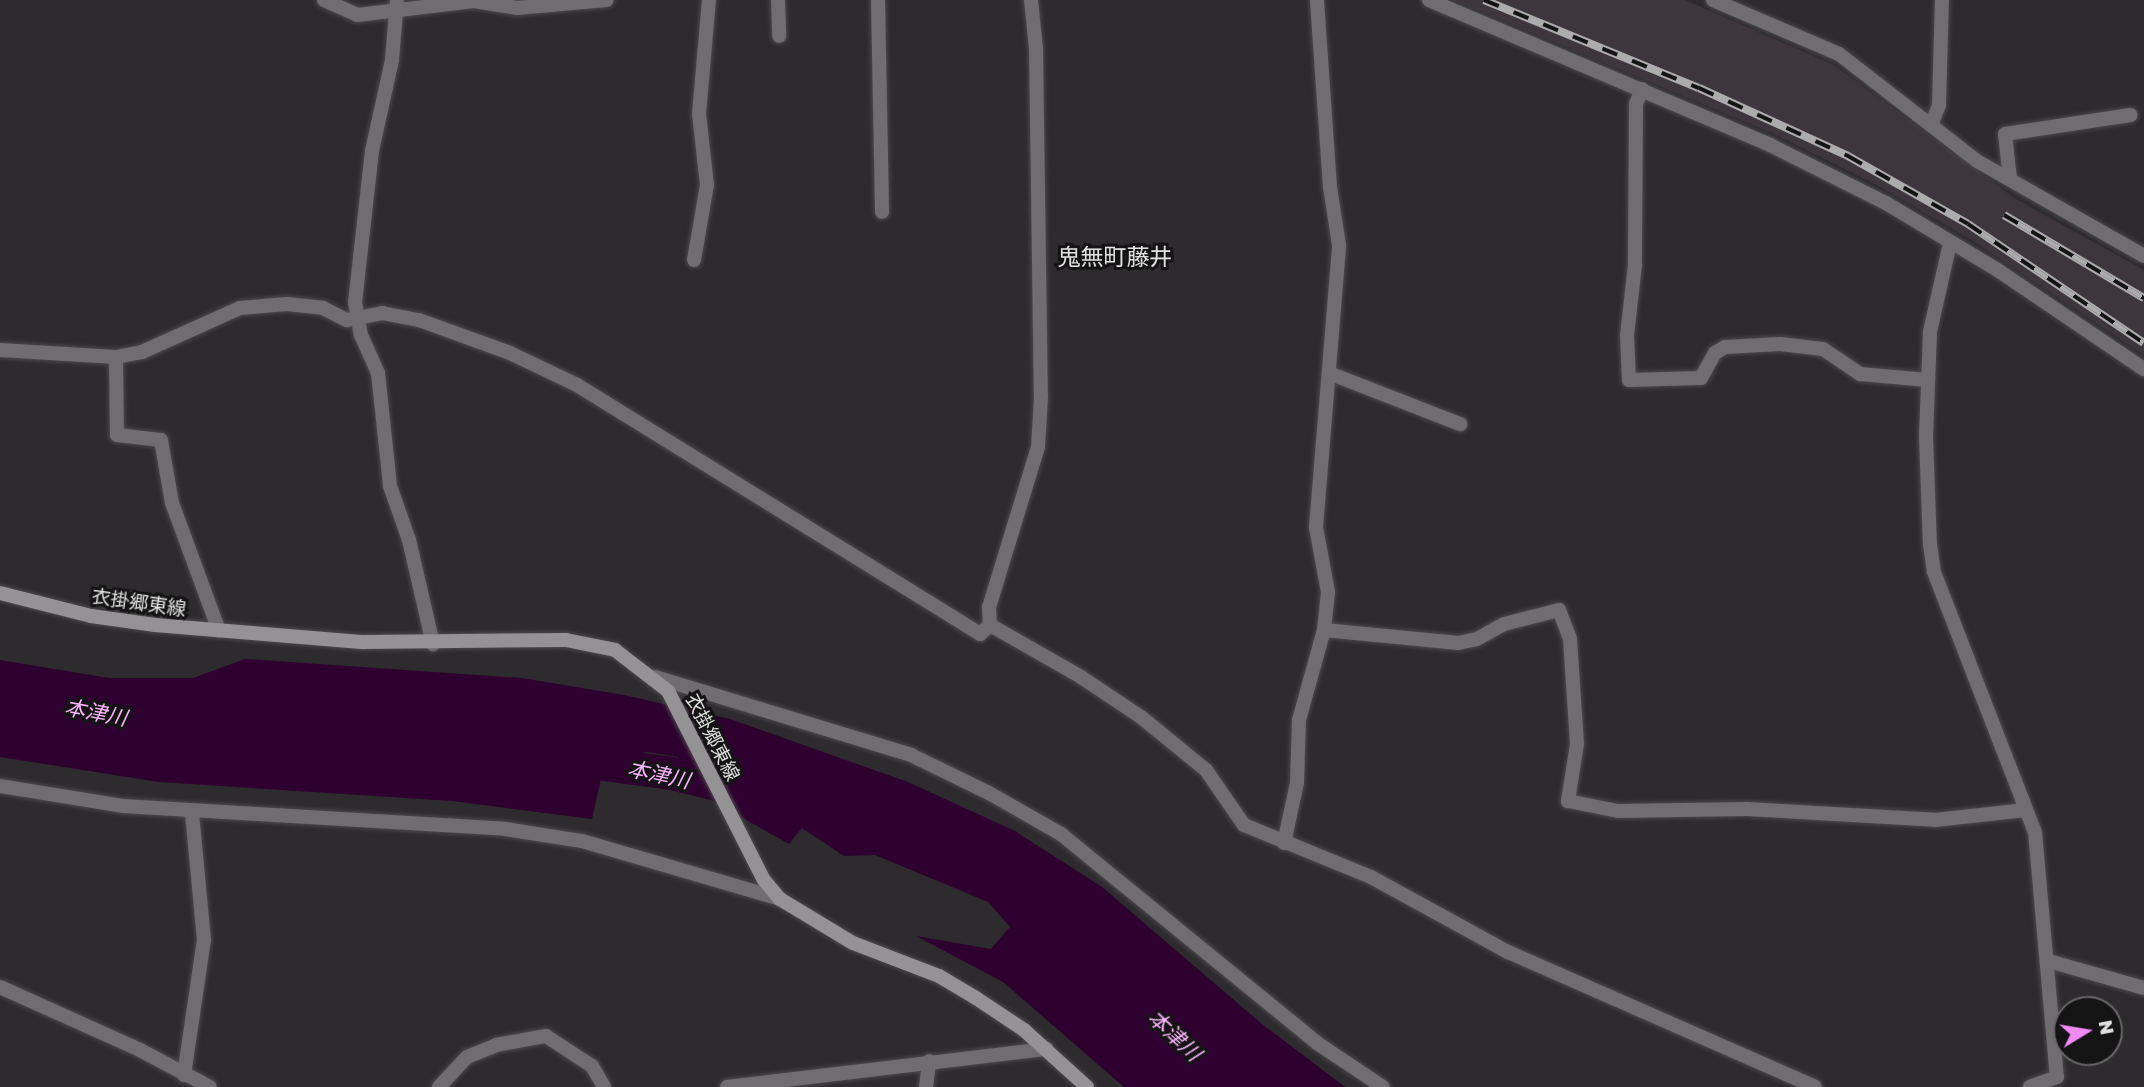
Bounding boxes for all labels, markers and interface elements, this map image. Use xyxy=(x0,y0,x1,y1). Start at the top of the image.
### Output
district label: 鬼無町藤井 xyxy=(1058,242,1172,270)
street label: 衣掛郷東線 xyxy=(90,584,188,620)
street label: 衣掛郷東線 xyxy=(681,690,745,784)
water label: 本津川 xyxy=(63,694,129,730)
water label: 本津川 xyxy=(626,755,692,793)
north arrow xyxy=(2053,996,2123,1066)
water label: 本津川 xyxy=(1143,1004,1207,1066)
text: N xyxy=(2094,1018,2120,1037)

